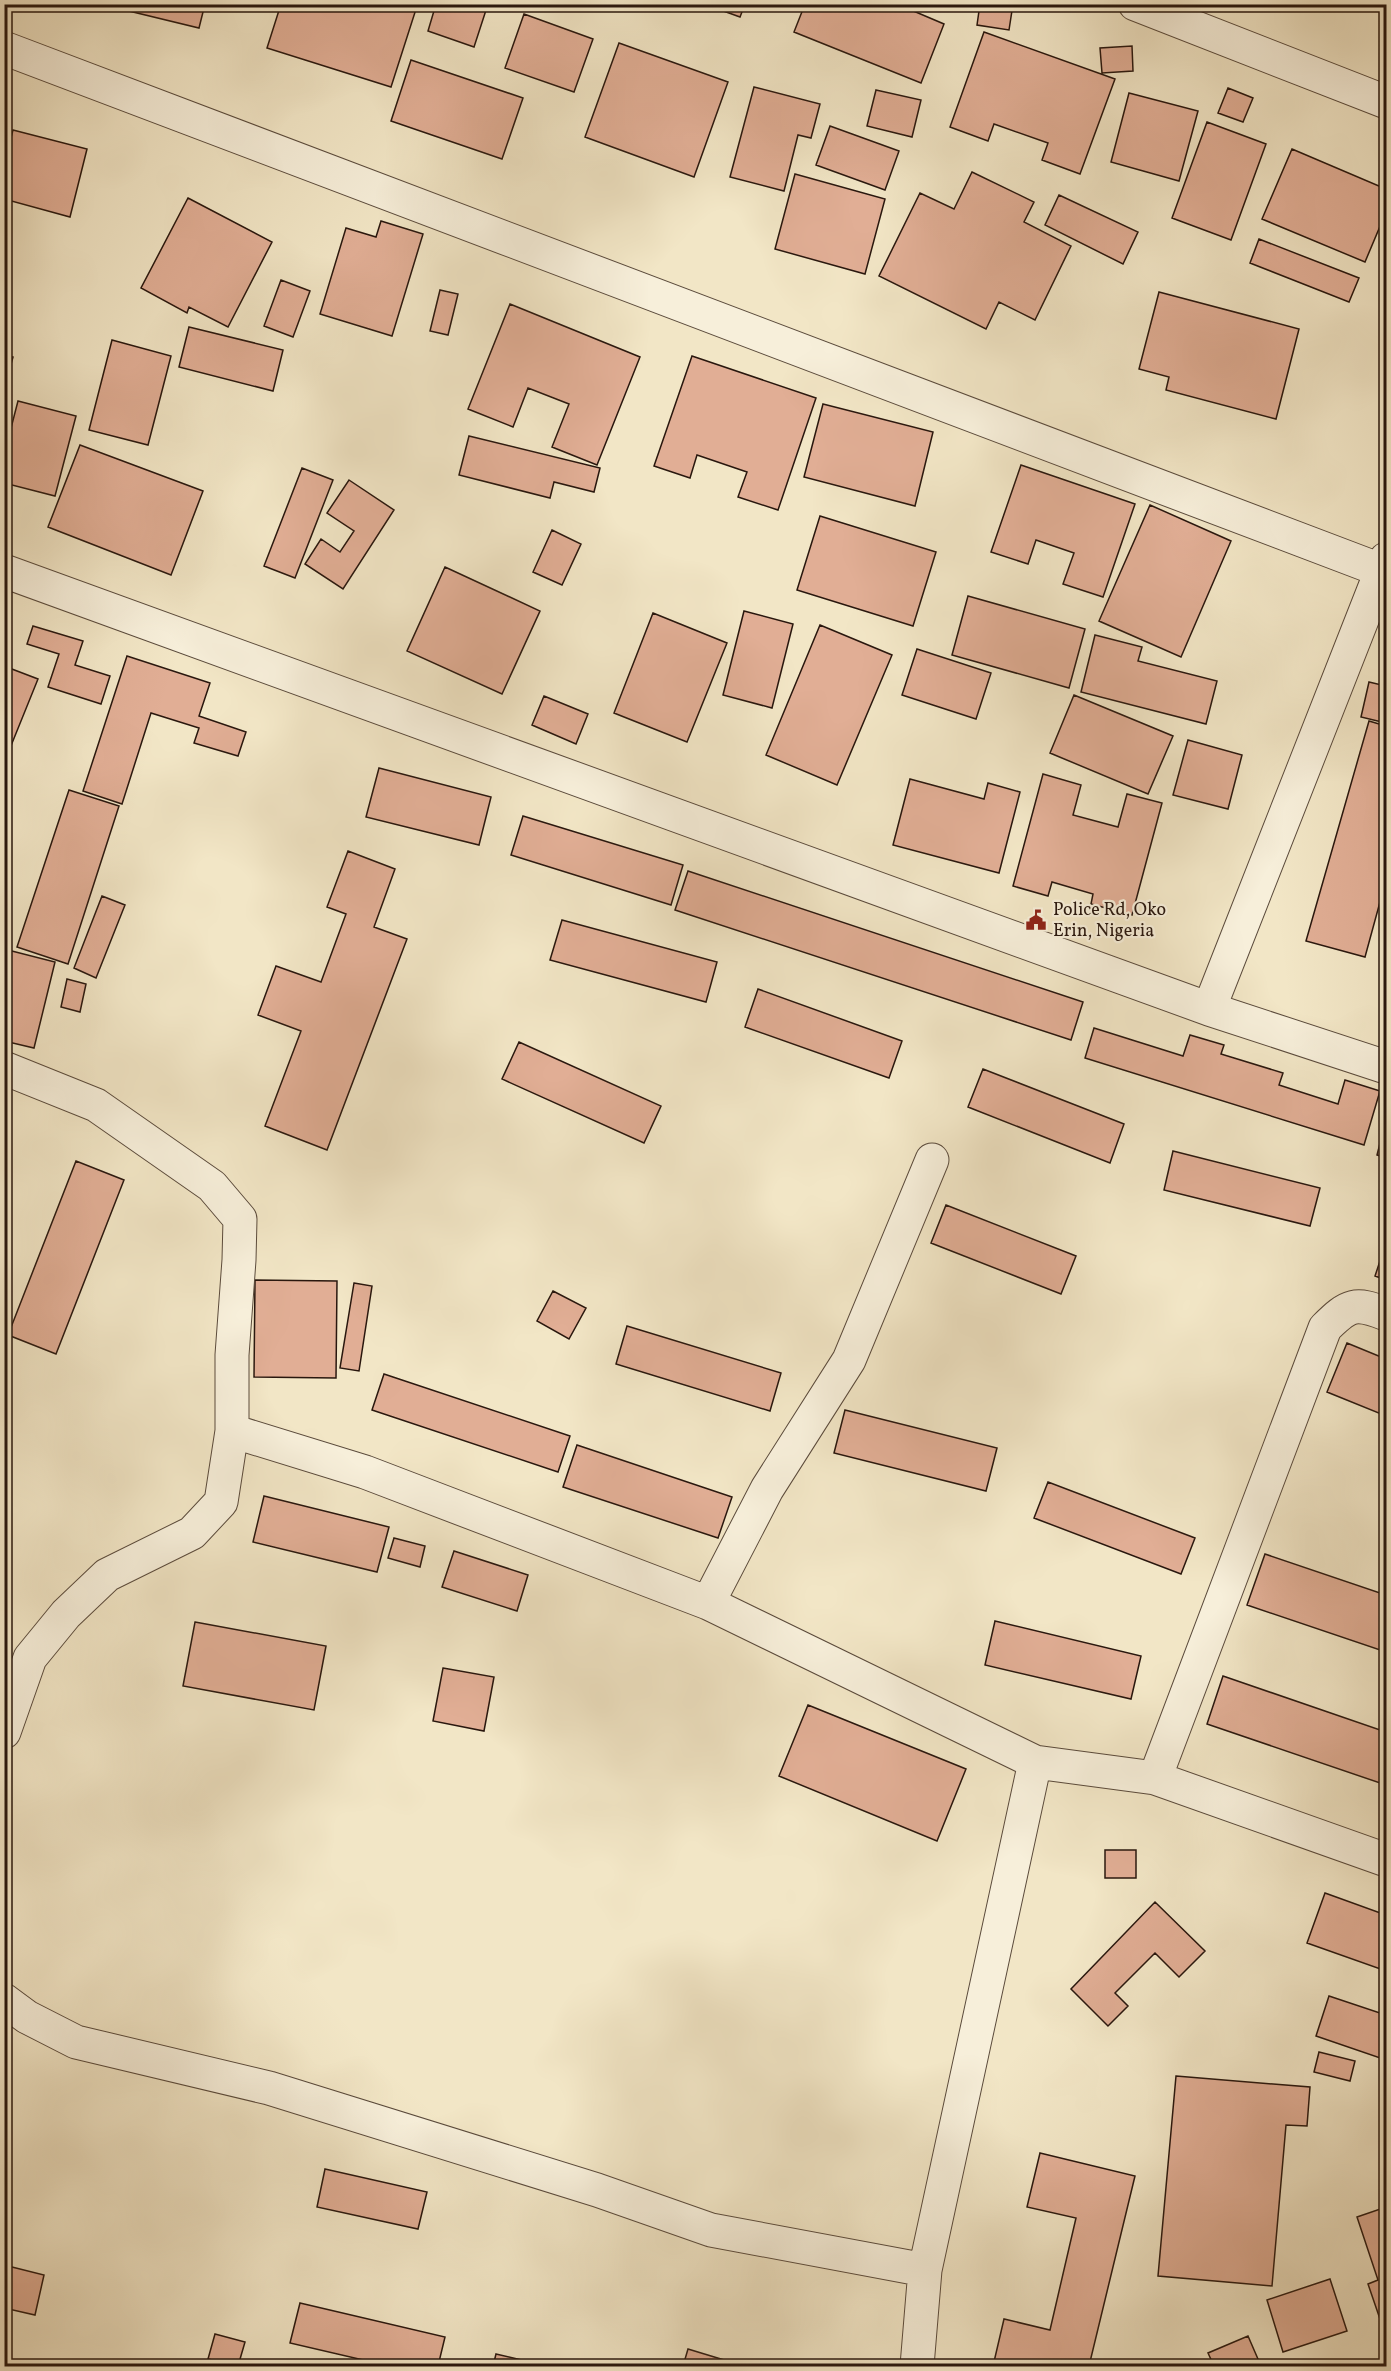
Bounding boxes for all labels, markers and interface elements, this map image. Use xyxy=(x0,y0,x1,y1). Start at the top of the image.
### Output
place label: Police Rd, Oko Erin, Nigeria xyxy=(1053,898,1166,944)
public building icon: Police Rd, Oko Erin, Nigeria xyxy=(1024,908,1048,932)

